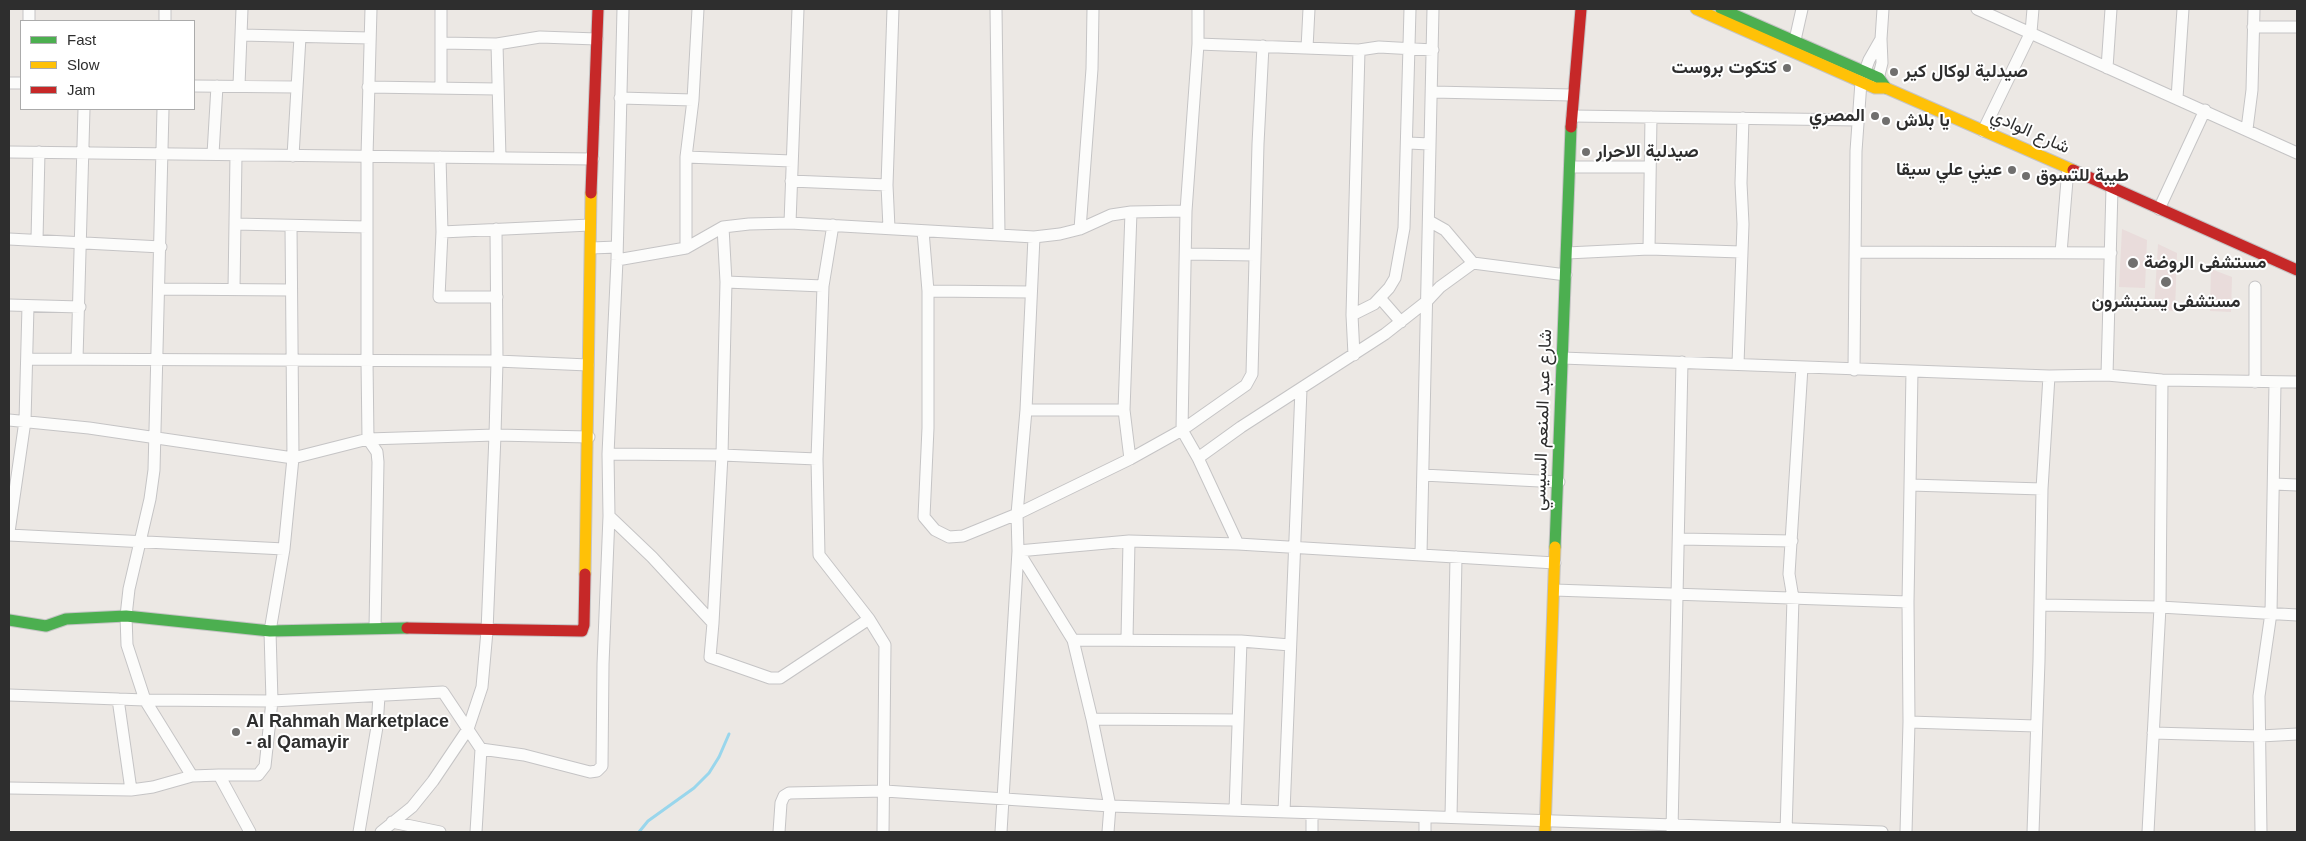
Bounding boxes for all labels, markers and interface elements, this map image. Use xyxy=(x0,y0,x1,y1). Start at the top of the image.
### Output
legend xyxy=(20,20,195,110)
text: Fast xyxy=(67,31,96,48)
text: Slow xyxy=(67,56,100,73)
place label: كتكوت بروست xyxy=(1672,57,1777,79)
place label: صيدلية لوكال كير xyxy=(1904,61,2028,83)
marker: كتكوت بروست xyxy=(1781,62,1793,74)
marker: صيدلية لوكال كير xyxy=(1888,66,1900,78)
text: Jam xyxy=(67,81,95,98)
place label: المصري xyxy=(1809,105,1865,127)
street label: شارع الوادي xyxy=(1987,105,2073,159)
marker: المصري xyxy=(1869,110,1881,122)
place label: يا بلاش xyxy=(1896,110,1950,132)
marker: يا بلاش xyxy=(1880,115,1892,127)
place label: صيدلية الاحرار xyxy=(1596,141,1699,163)
marker: صيدلية الاحرار xyxy=(1580,146,1592,158)
place label: عيني علي سيقا xyxy=(1896,159,2002,181)
marker: عيني علي سيقا xyxy=(2006,164,2018,176)
place label: طيبة للتسوق xyxy=(2036,165,2129,187)
marker: طيبة للتسوق xyxy=(2020,170,2032,182)
place label: مستشفى الروضة xyxy=(2144,252,2267,274)
marker: مستشفى الروضة xyxy=(2126,256,2140,270)
marker: مستشفى يستبشرون xyxy=(2159,275,2173,289)
place label: مستشفى يستبشرون xyxy=(2091,291,2241,313)
street label: شارع عبد المنعم السيسي xyxy=(1529,329,1557,511)
place label: Al Rahmah Marketplace - al Qamayir xyxy=(246,711,449,754)
marker: Al Rahmah Marketplace - al Qamayir xyxy=(230,726,242,738)

